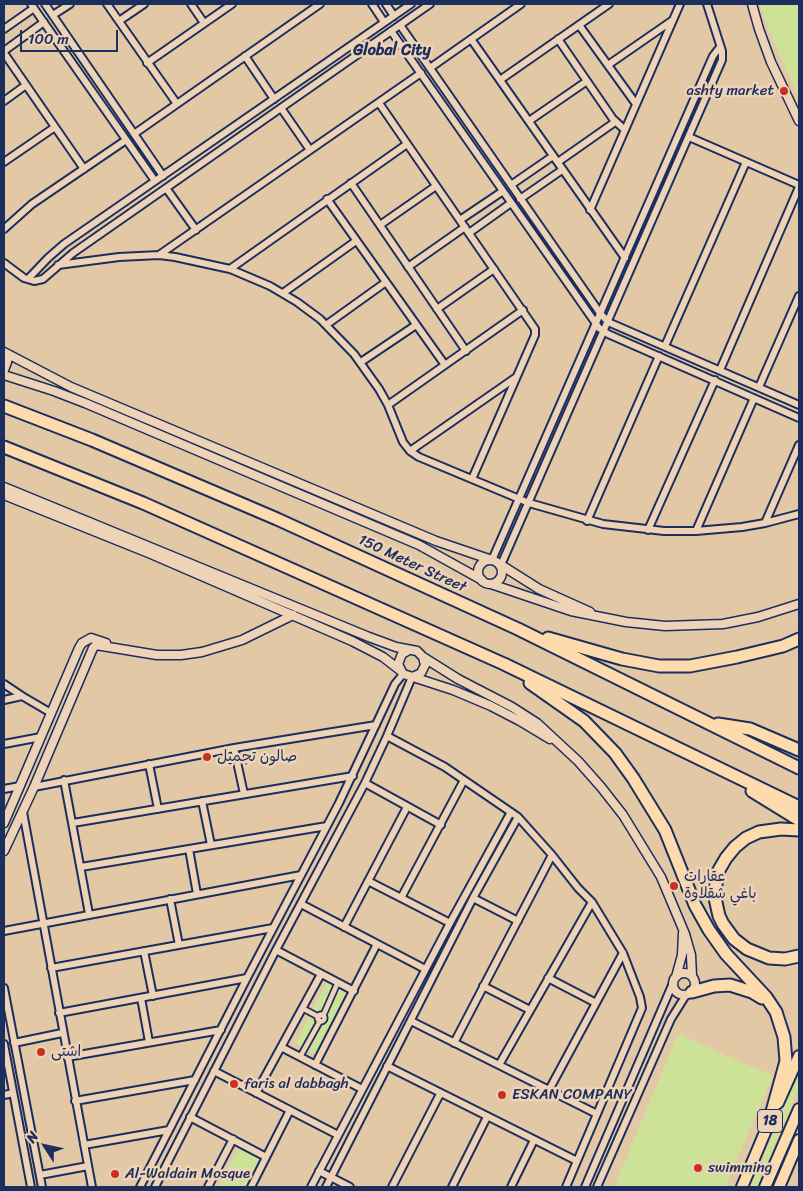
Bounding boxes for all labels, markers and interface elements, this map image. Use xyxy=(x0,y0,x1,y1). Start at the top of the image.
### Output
scale bar xyxy=(22,20,120,52)
text: 100 m xyxy=(28,26,69,52)
district label: Global City xyxy=(353,41,431,61)
place label: ashty market xyxy=(687,82,774,100)
marker: ashty market xyxy=(778,85,790,97)
street label: 150 Meter Street xyxy=(355,531,469,597)
place label: صالون تجميل xyxy=(217,748,297,766)
marker: صالون تجميل xyxy=(201,751,213,763)
place label: عقارات باغي شقلاوة xyxy=(684,868,757,903)
marker: عقارات باغي شقلاوة xyxy=(668,880,680,892)
place label: اشتی xyxy=(51,1043,81,1061)
marker: اشتی xyxy=(35,1046,47,1058)
place label: faris al dabbagh xyxy=(244,1075,349,1093)
marker: faris al dabbagh xyxy=(228,1078,240,1090)
place label: ESKAN COMPANY xyxy=(512,1086,632,1104)
marker: ESKAN COMPANY xyxy=(496,1089,508,1101)
road number: 18 xyxy=(758,1110,782,1132)
north arrow xyxy=(20,1121,70,1171)
text: N xyxy=(19,1126,45,1148)
place label: swimming xyxy=(708,1159,772,1177)
marker: swimming xyxy=(692,1162,704,1174)
place label: Al-Waldain Mosque xyxy=(125,1165,250,1183)
marker: Al-Waldain Mosque xyxy=(109,1168,121,1180)

